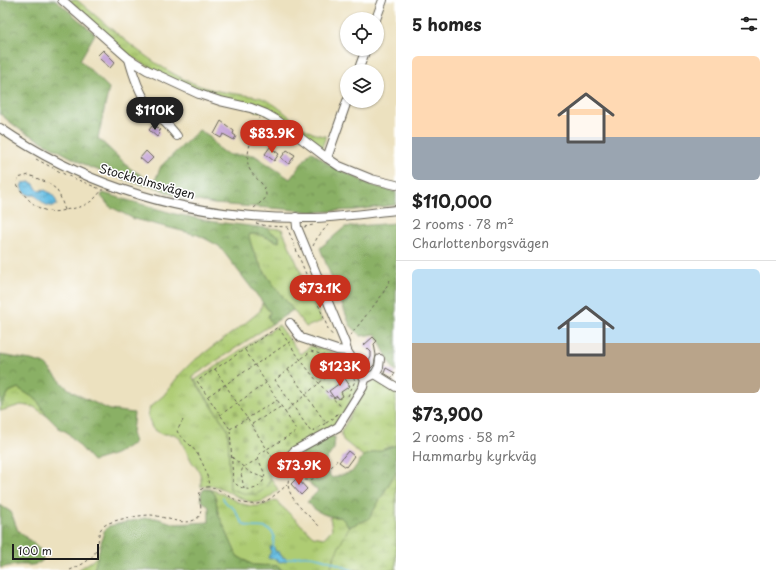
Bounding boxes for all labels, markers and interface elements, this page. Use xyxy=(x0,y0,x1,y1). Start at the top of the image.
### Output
text: 5 homes xyxy=(412,11,482,37)
map controls xyxy=(340,12,384,108)
button: locate xyxy=(340,12,384,56)
icon: filters xyxy=(738,13,760,35)
button: layers xyxy=(340,64,384,108)
icon: home xyxy=(550,82,622,154)
pin: $110K xyxy=(127,97,183,131)
text: $110K xyxy=(135,100,175,119)
pin: $83.9K xyxy=(239,120,305,154)
text: $83.9K xyxy=(249,123,295,142)
street label: Stockholmsvägen xyxy=(97,159,197,203)
text: $110,000 xyxy=(412,188,492,214)
text: 2 rooms · 78 m² xyxy=(412,214,514,233)
text: Charlottenborgsvägen xyxy=(412,233,549,252)
pin: $73.1K xyxy=(287,275,353,309)
text: $73.1K xyxy=(299,278,341,297)
icon: home xyxy=(550,295,622,367)
pin: $123K xyxy=(312,353,368,387)
text: $123K xyxy=(319,356,361,375)
text: $73,900 xyxy=(412,401,483,427)
text: 2 rooms · 58 m² xyxy=(412,427,515,446)
text: Hammarby kyrkväg xyxy=(412,446,537,465)
pin: $73.9K xyxy=(266,452,332,486)
text: $73.9K xyxy=(277,455,321,474)
scale bar xyxy=(12,542,99,561)
text: 100 m xyxy=(18,542,52,559)

